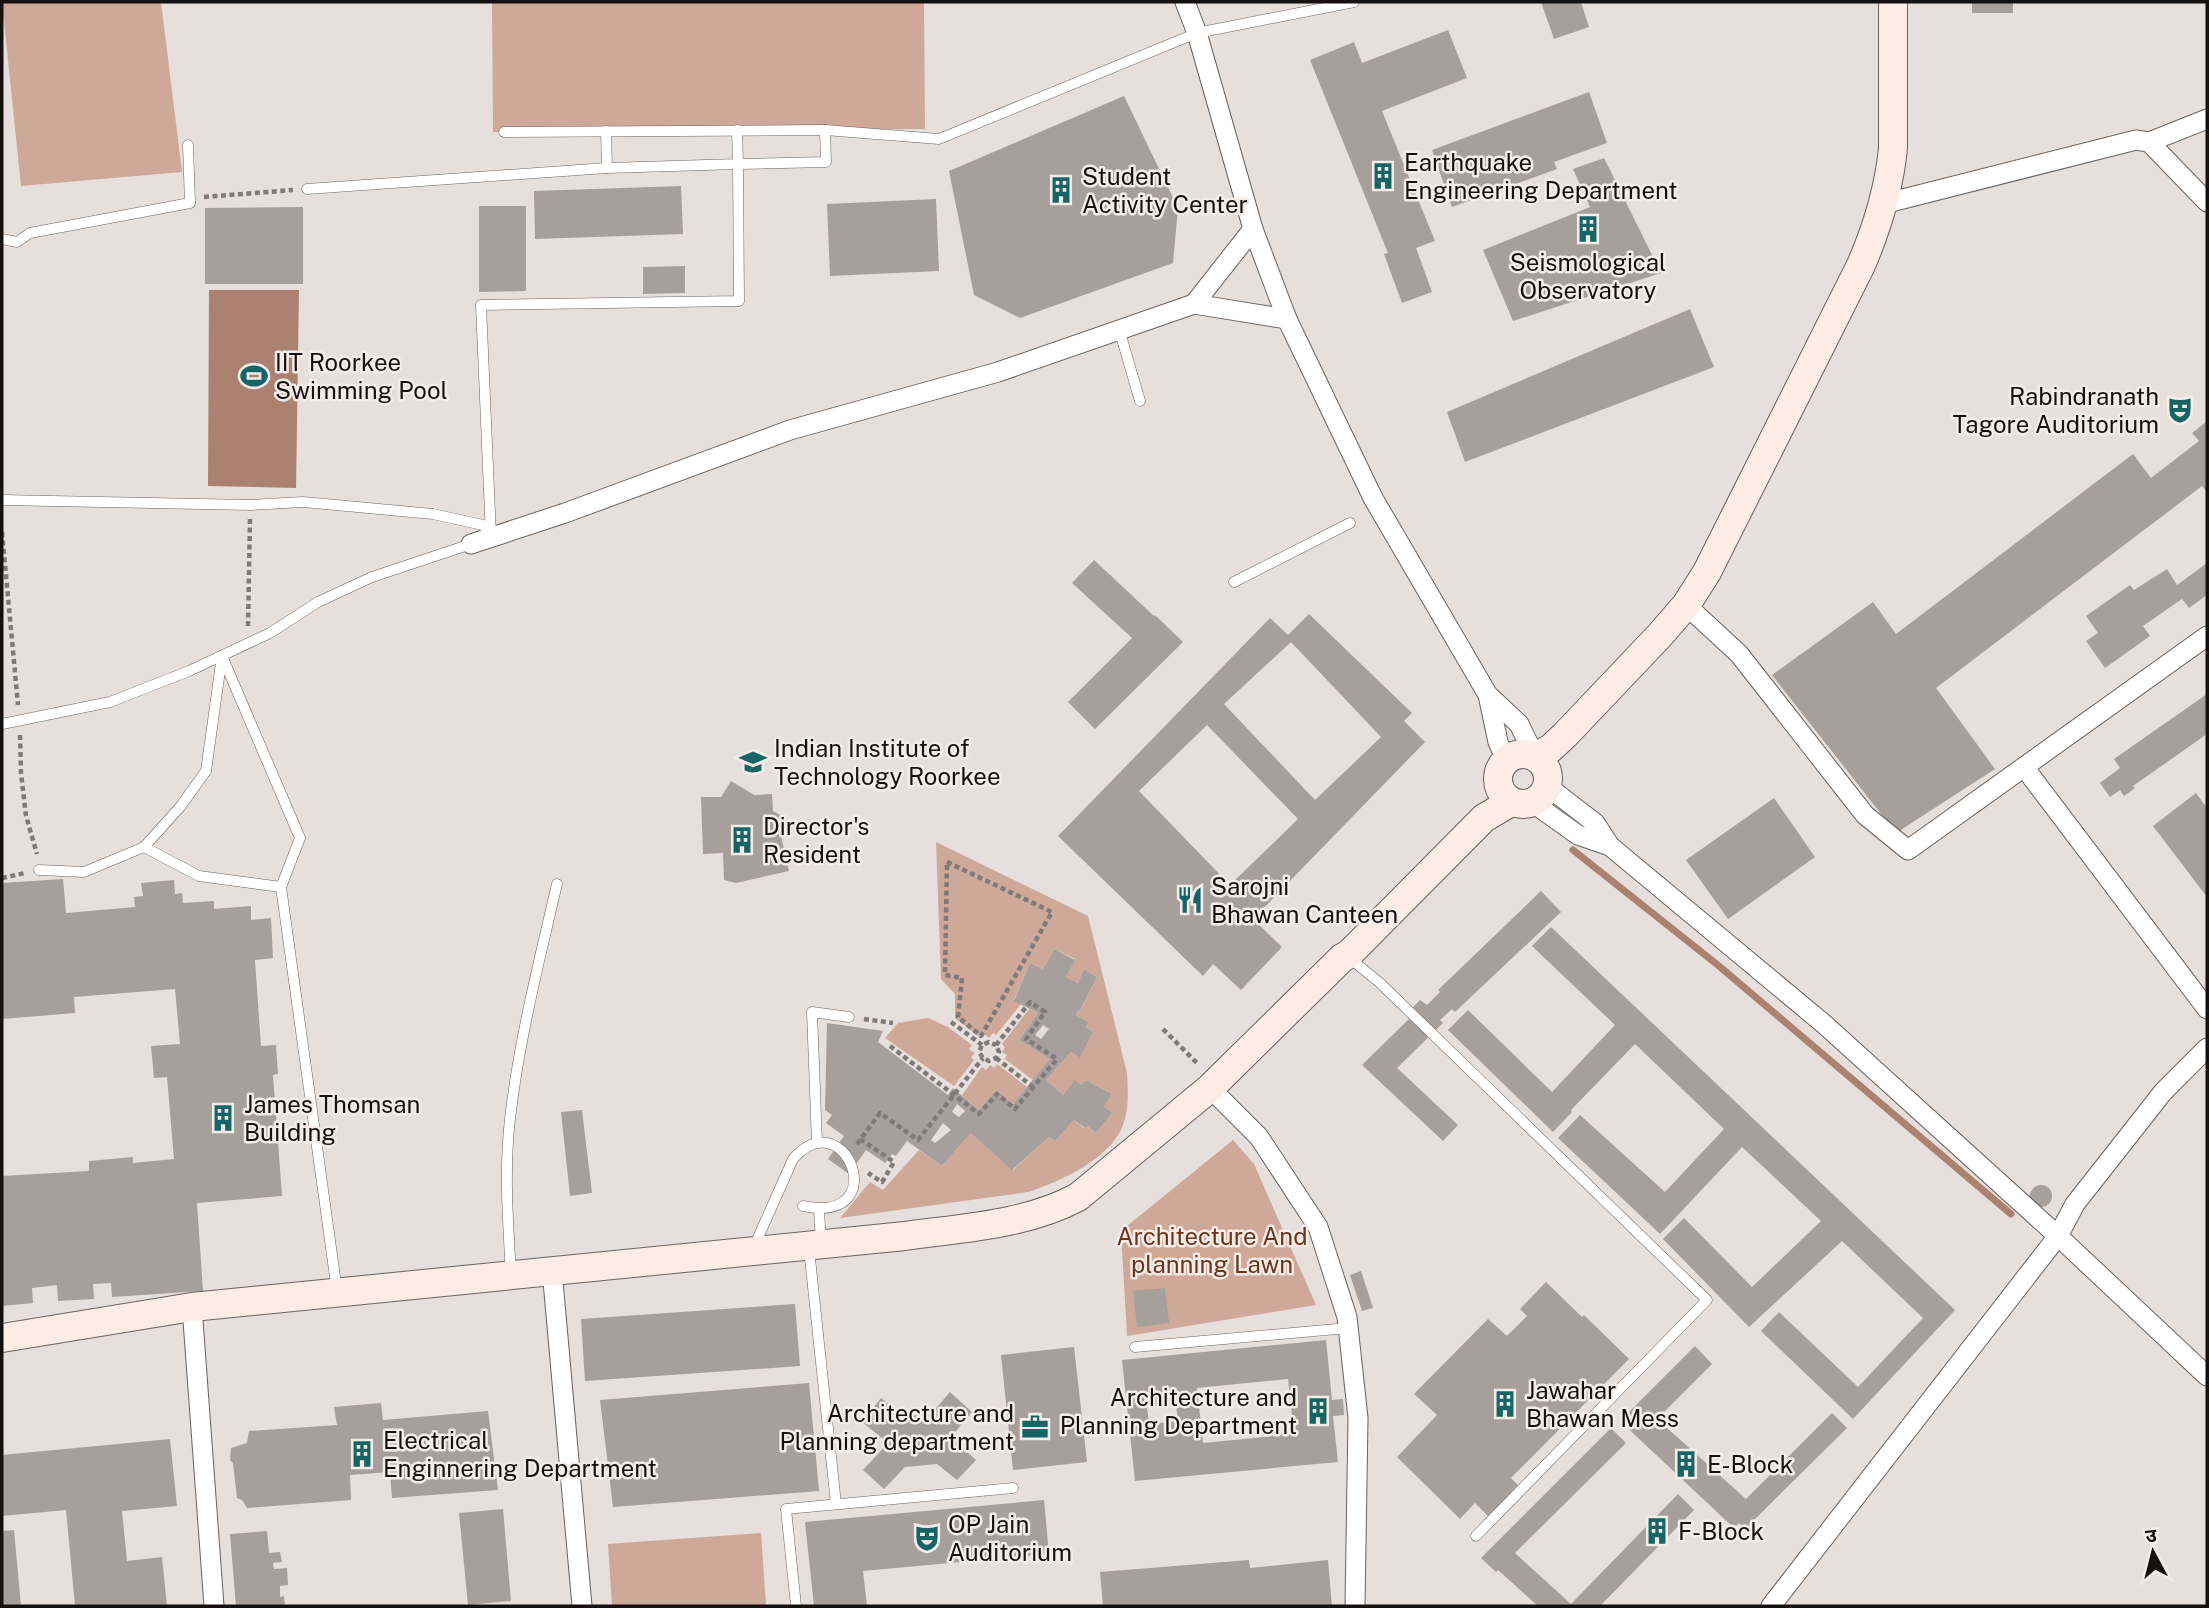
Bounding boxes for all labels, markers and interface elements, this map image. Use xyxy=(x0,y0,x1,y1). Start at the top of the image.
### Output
place label: Earthquake Engineering Department xyxy=(1404,148,1678,204)
building icon: Earthquake Engineering Department xyxy=(1368,161,1398,191)
place label: Student Activity Center xyxy=(1082,162,1248,218)
building icon: Student Activity Center xyxy=(1046,175,1076,205)
building icon: Seismological Observatory xyxy=(1573,214,1603,244)
place label: Seismological Observatory xyxy=(1510,248,1666,304)
place label: IIT Roorkee Swimming Pool xyxy=(275,348,448,404)
sports icon: IIT Roorkee Swimming Pool xyxy=(239,361,269,391)
place label: Rabindranath Tagore Auditorium xyxy=(1952,382,2159,438)
theatre icon: Rabindranath Tagore Auditorium xyxy=(2165,395,2195,425)
place label: Indian Institute of Technology Roorkee xyxy=(774,734,1000,790)
school or university icon: Indian Institute of Technology Roorkee xyxy=(738,747,768,777)
place label: Director's Resident xyxy=(763,812,869,868)
building icon: Director's Resident xyxy=(727,825,757,855)
place label: Sarojni Bhawan Canteen xyxy=(1211,872,1398,928)
restaurant icon: Sarojni Bhawan Canteen xyxy=(1175,885,1205,915)
place label: James Thomsan Building xyxy=(244,1090,420,1146)
building icon: James Thomsan Building xyxy=(208,1103,238,1133)
park label: Architecture And planning Lawn xyxy=(1117,1222,1307,1278)
place label: Jawahar Bhawan Mess xyxy=(1526,1376,1679,1432)
place label: Architecture and Planning Department xyxy=(1060,1383,1297,1439)
building icon: Jawahar Bhawan Mess xyxy=(1490,1389,1520,1419)
building icon: Architecture and Planning Department xyxy=(1303,1396,1333,1426)
place label: Architecture and Planning department xyxy=(779,1399,1014,1455)
office icon: Architecture and Planning department xyxy=(1020,1412,1050,1442)
place label: Electrical Enginnering Department xyxy=(383,1426,657,1482)
building icon: Electrical Enginnering Department xyxy=(347,1439,377,1469)
building icon: E-Block xyxy=(1671,1449,1701,1479)
place label: E-Block xyxy=(1707,1450,1793,1478)
place label: OP Jain Auditorium xyxy=(948,1510,1072,1566)
building icon: F-Block xyxy=(1642,1516,1672,1546)
place label: F-Block xyxy=(1678,1517,1764,1545)
north arrow xyxy=(2118,1517,2188,1587)
theatre icon: OP Jain Auditorium xyxy=(912,1523,942,1553)
text: उ xyxy=(2144,1523,2159,1547)

